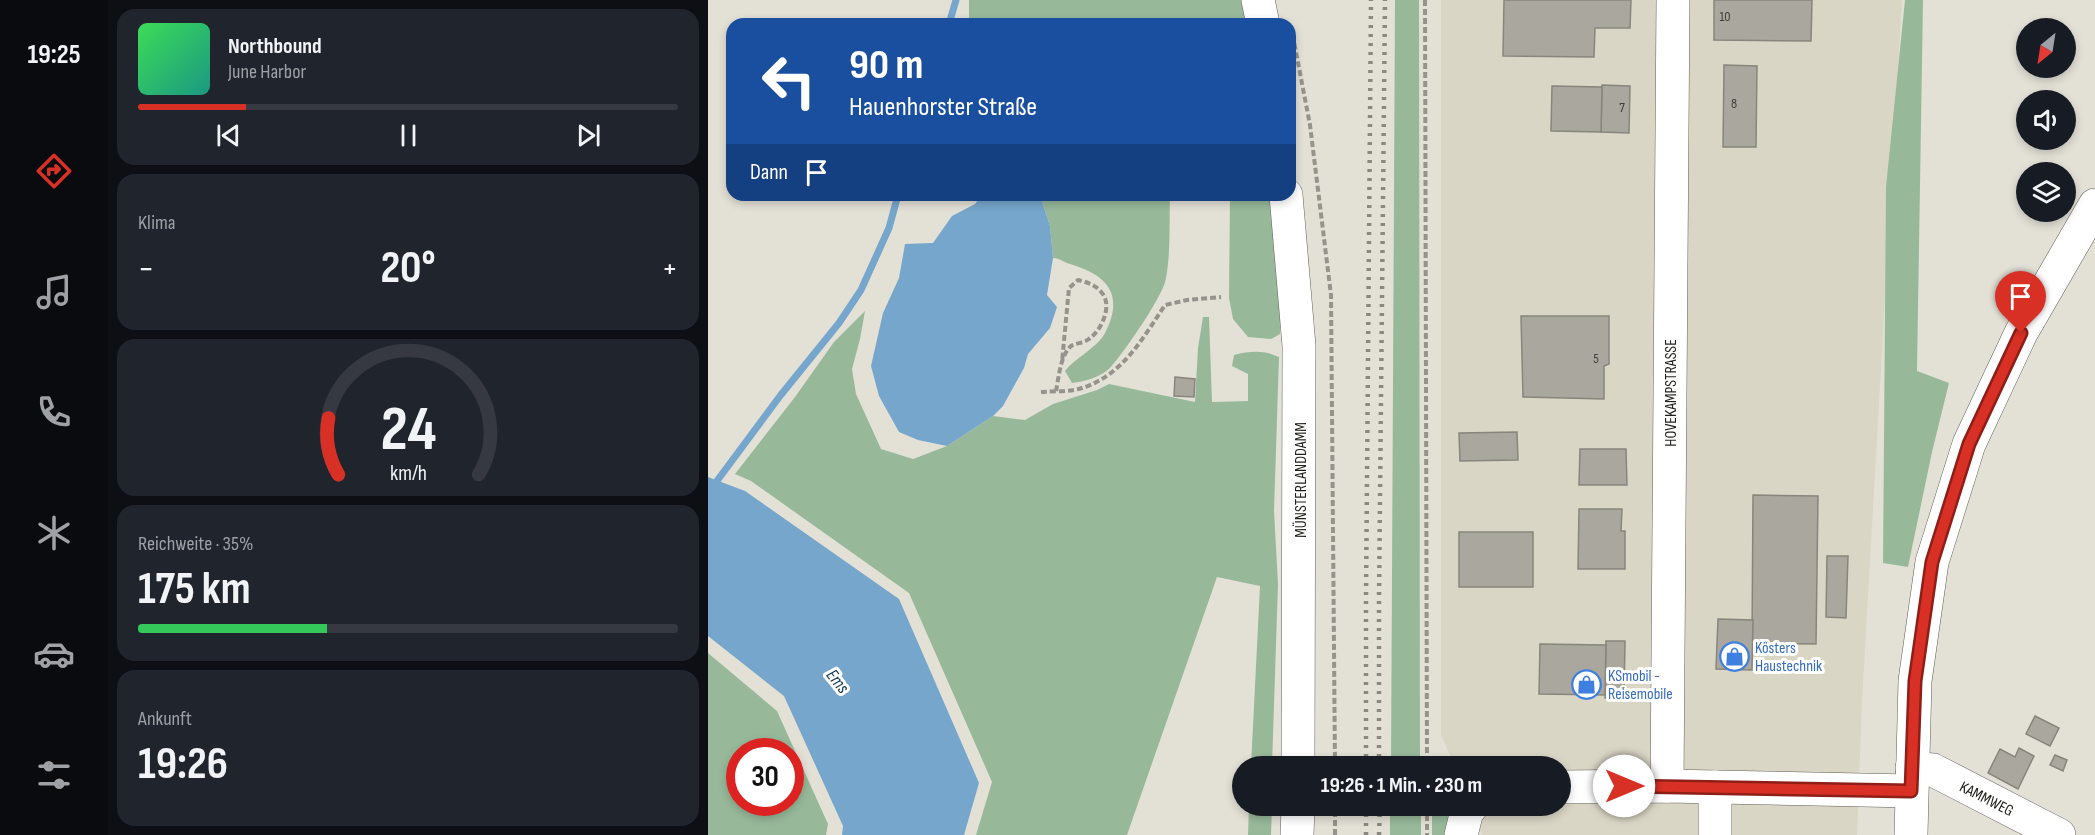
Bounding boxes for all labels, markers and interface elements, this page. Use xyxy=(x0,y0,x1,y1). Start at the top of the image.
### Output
house number: 10 xyxy=(1719,8,1731,25)
north arrow xyxy=(2016,18,2076,78)
map controls xyxy=(2016,18,2076,222)
text: Northbound xyxy=(228,33,322,60)
text: 19:25 xyxy=(27,39,81,71)
text: 90 m xyxy=(849,40,923,91)
icon: left xyxy=(750,42,828,120)
text: June Harbor xyxy=(228,60,306,84)
button: sound xyxy=(2016,90,2076,150)
text: Hauenhorster Straße xyxy=(849,91,1037,123)
house number: 8 xyxy=(1731,95,1737,112)
house number: 7 xyxy=(1619,99,1625,116)
icon: previous xyxy=(212,119,245,152)
icon: pause xyxy=(392,119,425,152)
icon: next xyxy=(572,119,605,152)
icon: directions xyxy=(33,150,75,192)
icon: arrive xyxy=(800,156,833,189)
text: Dann xyxy=(750,159,788,186)
button: layers xyxy=(2016,162,2076,222)
text: Klima xyxy=(138,211,176,235)
text: 20° xyxy=(380,241,436,296)
text: − xyxy=(138,249,154,289)
text: + xyxy=(662,249,678,289)
icon: music xyxy=(33,271,75,313)
pin xyxy=(1995,271,2046,333)
icon: arrive xyxy=(2004,280,2037,313)
street label: HOVEKAMPSTRASSE xyxy=(1662,339,1681,447)
house number: 5 xyxy=(1593,350,1599,367)
icon: phone xyxy=(33,391,75,433)
text: 24 xyxy=(380,393,436,468)
street label: MÜNSTERLANDDAMM xyxy=(1292,422,1311,538)
text: km/h xyxy=(389,461,427,486)
icon: climate xyxy=(33,512,75,554)
text: Reichweite · 35% xyxy=(138,532,253,556)
text: 175 km xyxy=(138,562,251,617)
icon: car xyxy=(33,633,75,675)
place label: Kösters Haustechnik xyxy=(1755,639,1822,676)
shop icon: Kösters Haustechnik xyxy=(1718,640,1750,672)
water label: Ems xyxy=(822,665,854,698)
place label: KSmobil - Reisemobile xyxy=(1608,667,1673,704)
shop icon: KSmobil - Reisemobile xyxy=(1571,668,1603,700)
text: Ankunft xyxy=(138,707,192,731)
text: 19:26 xyxy=(138,737,228,792)
speed limit sign: 30 xyxy=(726,738,804,816)
icon: filters xyxy=(33,754,75,796)
position arrow xyxy=(1592,754,1656,818)
text: 19:26 · 1 Min. · 230 m xyxy=(1321,772,1482,799)
street label: KAMMWEG xyxy=(1956,778,2016,821)

